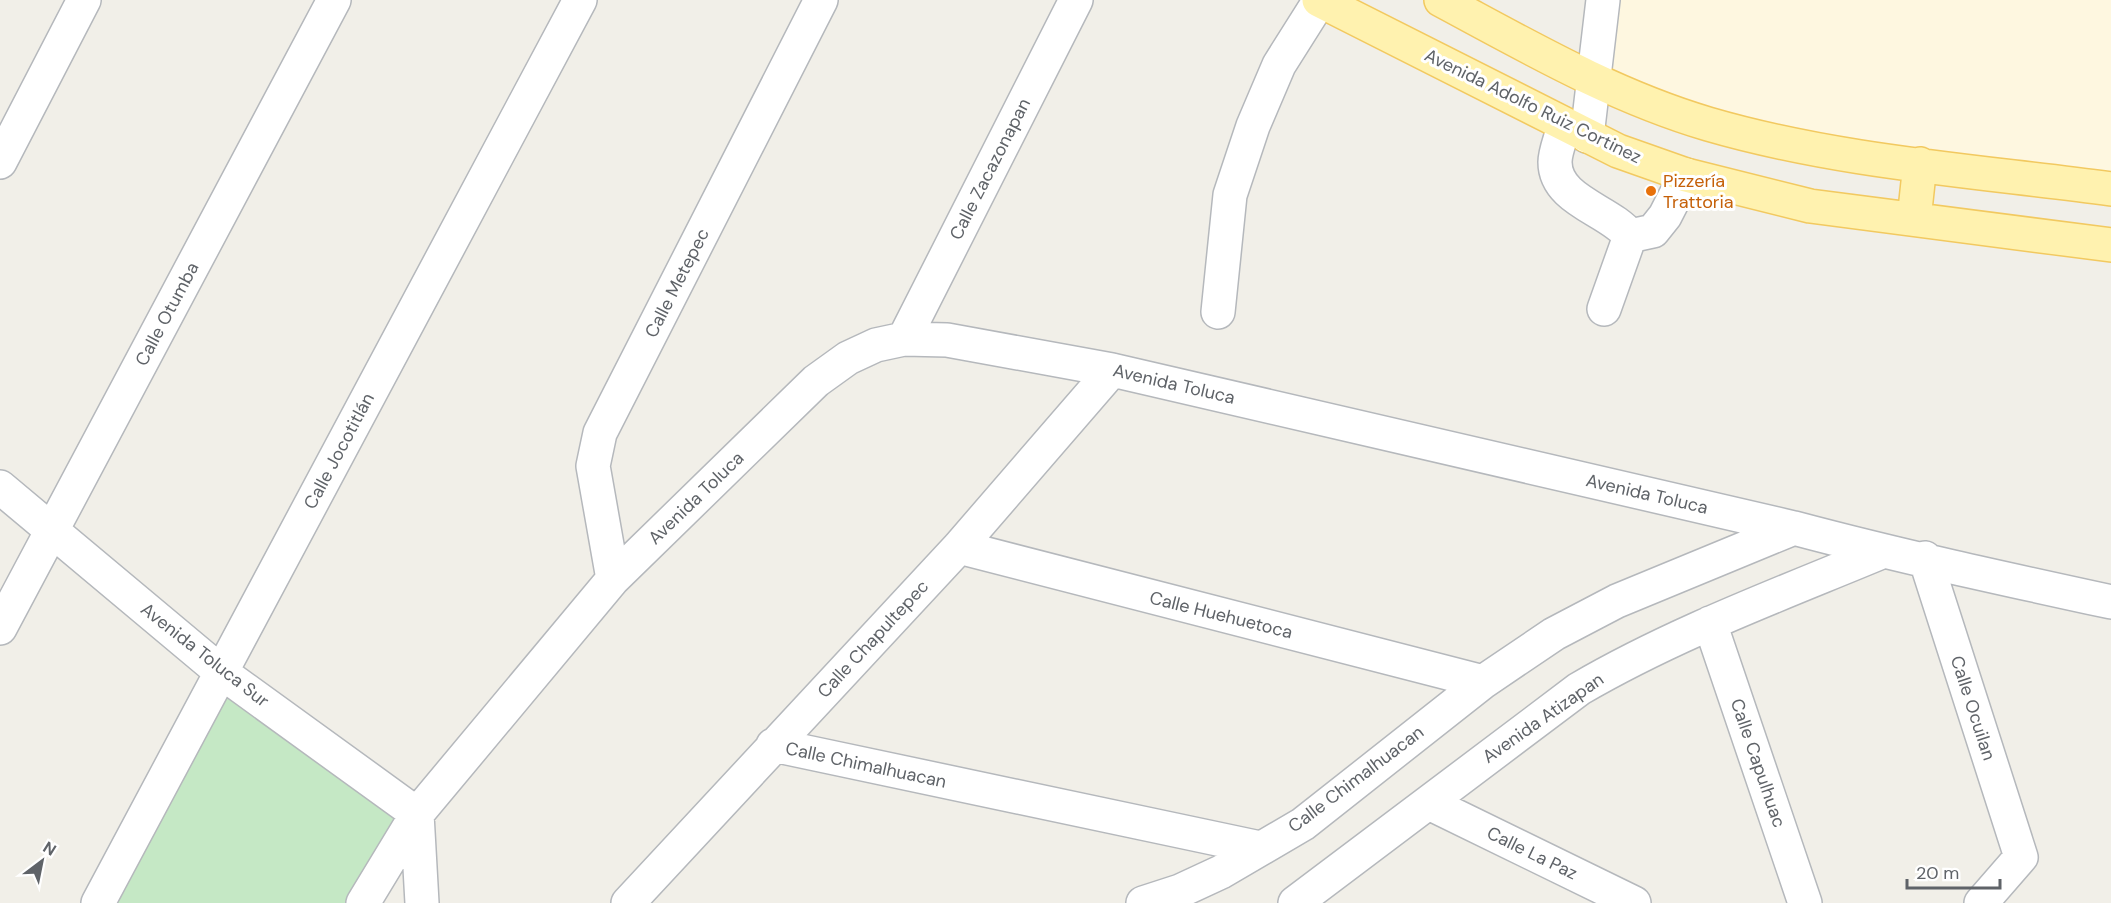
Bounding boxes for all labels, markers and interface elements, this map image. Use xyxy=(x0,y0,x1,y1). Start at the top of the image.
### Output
street label: Avenida Adolfo Ruiz Cortinez xyxy=(1421,43,1645,169)
street label: Calle Zacazonapan xyxy=(944,94,1036,244)
place label: Pizzería Trattoria xyxy=(1663,169,1734,214)
marker: Pizzería Trattoria xyxy=(1644,184,1658,198)
street label: Calle Metepec xyxy=(639,224,715,342)
street label: Calle Otumba xyxy=(130,258,204,370)
street label: Avenida Toluca xyxy=(1111,358,1237,410)
street label: Calle Jocotitlán xyxy=(298,389,380,513)
street label: Avenida Toluca xyxy=(643,446,749,550)
street label: Avenida Toluca xyxy=(1584,468,1710,520)
street label: Calle Chapultepec xyxy=(812,575,934,703)
street label: Calle Huehuetoca xyxy=(1147,586,1295,644)
street label: Avenida Toluca Sur xyxy=(136,597,274,713)
street label: Calle Ocuilan xyxy=(1945,653,2001,763)
street label: Avenida Atizapan xyxy=(1478,667,1608,769)
street label: Calle Capulhuac xyxy=(1725,695,1791,831)
street label: Calle Chimalhuacan xyxy=(1283,720,1429,838)
street label: Calle Chimalhuacan xyxy=(783,736,949,794)
street label: Calle La Paz xyxy=(1483,821,1581,885)
north arrow xyxy=(12,831,72,891)
text: N xyxy=(39,837,60,861)
scale bar xyxy=(1907,852,2000,890)
text: 20 m xyxy=(1916,861,1959,885)

